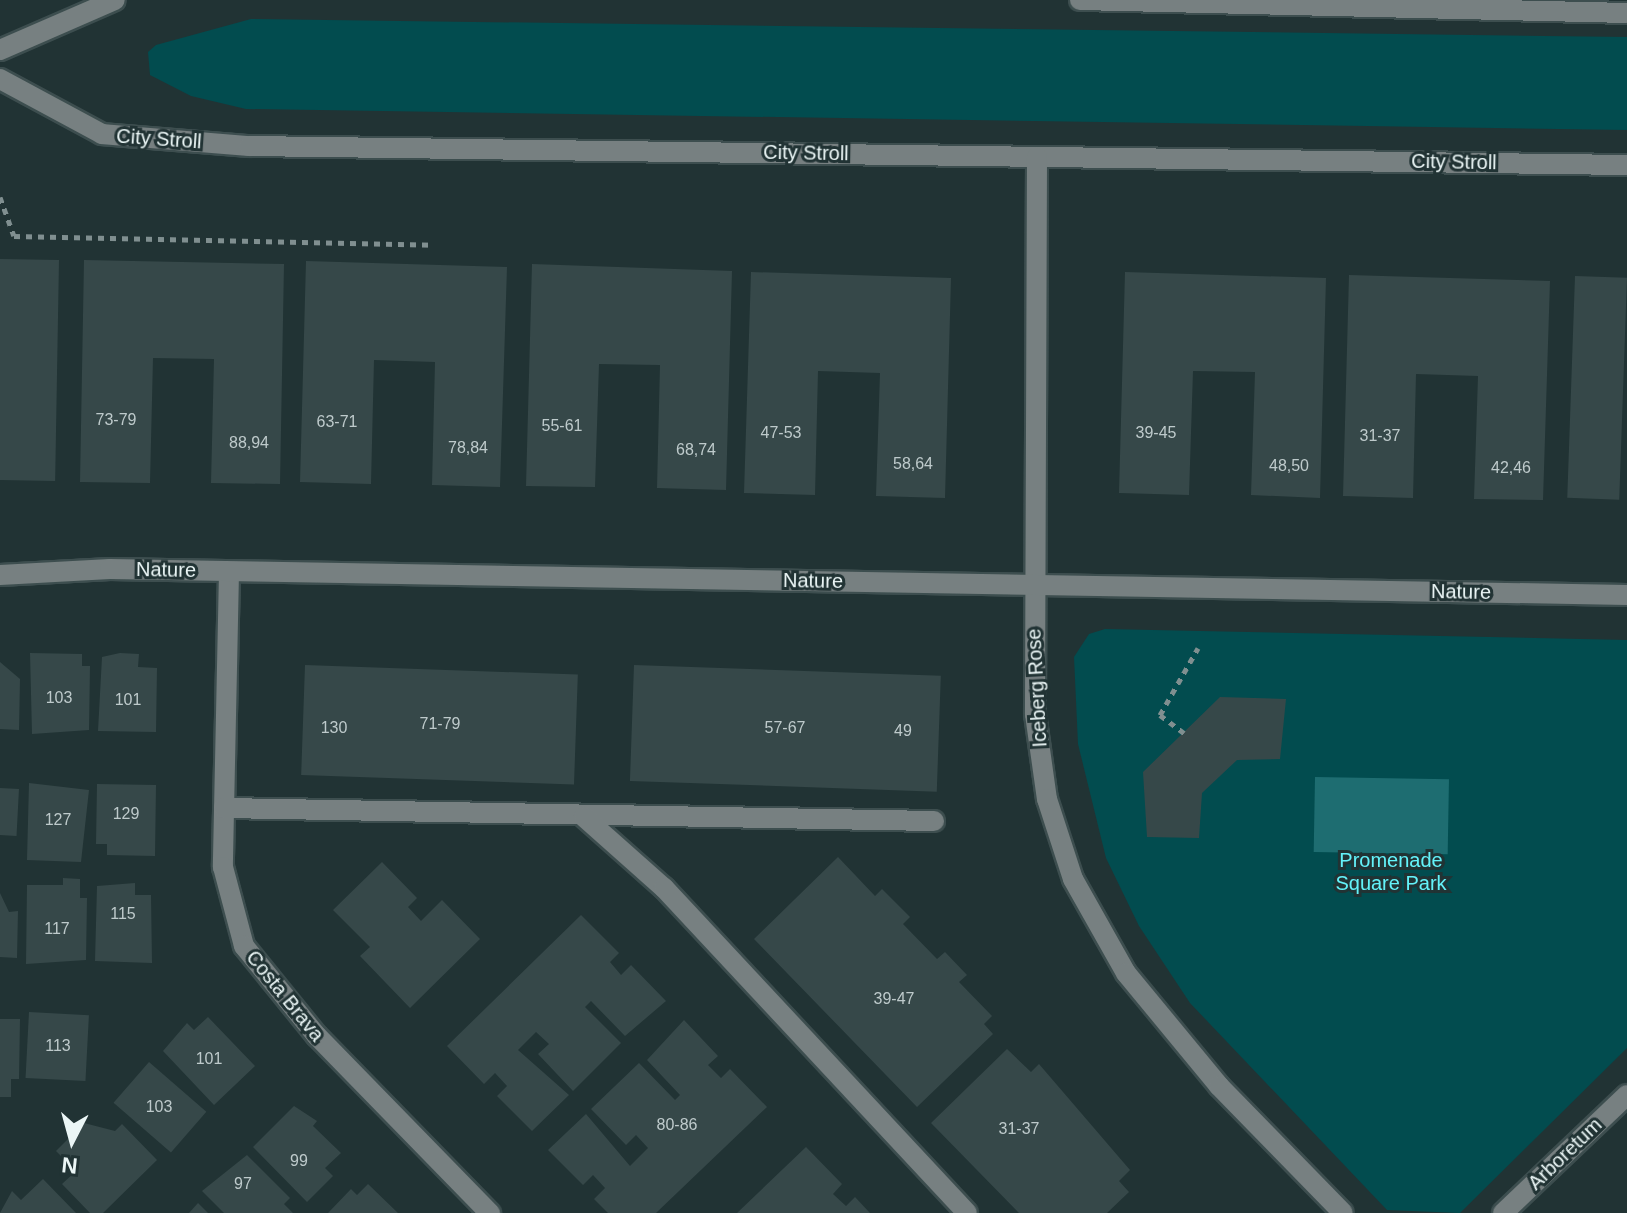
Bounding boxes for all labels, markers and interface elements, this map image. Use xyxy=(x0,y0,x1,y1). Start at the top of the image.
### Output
street label: City Stroll xyxy=(115,124,203,154)
street label: City Stroll xyxy=(763,140,849,166)
street label: City Stroll xyxy=(1411,149,1497,175)
house number: 73-79 xyxy=(96,410,136,430)
house number: 63-71 xyxy=(317,412,357,432)
house number: 55-61 xyxy=(542,416,582,436)
house number: 47-53 xyxy=(761,423,801,443)
house number: 39-45 xyxy=(1136,423,1176,443)
house number: 31-37 xyxy=(1360,426,1400,446)
house number: 88,94 xyxy=(229,433,269,453)
house number: 78,84 xyxy=(448,438,488,458)
house number: 68,74 xyxy=(676,440,716,460)
house number: 58,64 xyxy=(893,454,933,474)
house number: 48,50 xyxy=(1269,456,1309,476)
house number: 42,46 xyxy=(1491,458,1531,478)
street label: Nature xyxy=(136,557,196,583)
street label: Nature xyxy=(783,568,843,594)
street label: Nature xyxy=(1431,579,1491,605)
street label: Iceberg Rose xyxy=(1022,628,1052,748)
house number: 103 xyxy=(46,688,72,708)
house number: 101 xyxy=(115,690,141,710)
house number: 71-79 xyxy=(420,714,460,734)
house number: 130 xyxy=(321,718,347,738)
house number: 57-67 xyxy=(765,718,805,738)
house number: 49 xyxy=(894,721,912,741)
house number: 129 xyxy=(113,804,139,824)
house number: 127 xyxy=(45,810,71,830)
park label: Promenade Square Park xyxy=(1335,849,1447,896)
house number: 115 xyxy=(110,904,136,924)
house number: 117 xyxy=(44,919,70,939)
street label: Costa Brava xyxy=(241,946,329,1046)
house number: 39-47 xyxy=(874,989,914,1009)
house number: 113 xyxy=(45,1036,71,1056)
house number: 101 xyxy=(196,1049,222,1069)
house number: 103 xyxy=(146,1097,172,1117)
north arrow xyxy=(32,1101,112,1181)
street label: Arboretum xyxy=(1523,1113,1607,1195)
house number: 80-86 xyxy=(657,1115,697,1135)
house number: 31-37 xyxy=(999,1119,1039,1139)
house number: 99 xyxy=(290,1151,308,1171)
text: N xyxy=(60,1152,79,1179)
house number: 97 xyxy=(234,1174,252,1194)

